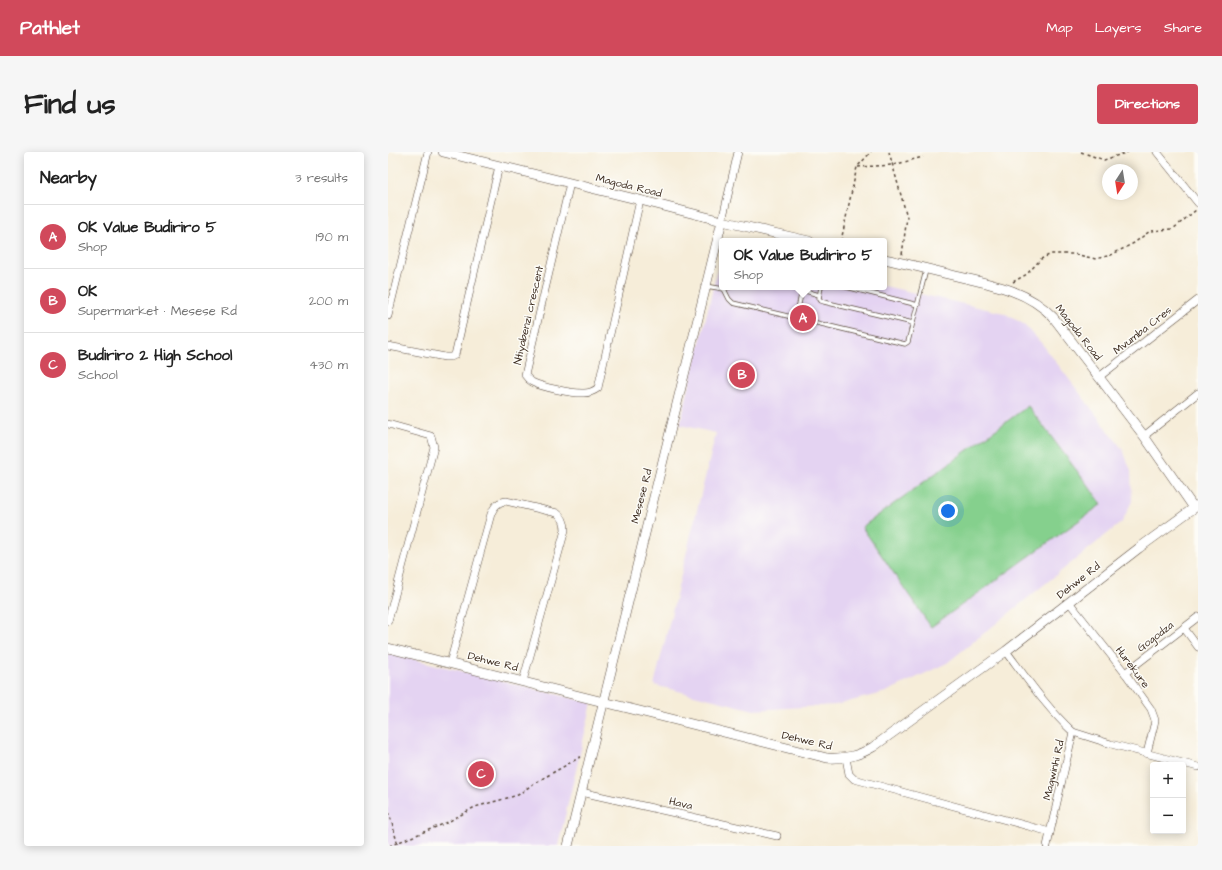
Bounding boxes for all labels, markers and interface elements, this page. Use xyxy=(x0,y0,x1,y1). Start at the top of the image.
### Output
text: Pathlet xyxy=(20,15,80,42)
text: Map xyxy=(1046,18,1073,38)
text: Layers xyxy=(1095,18,1142,38)
text: Share xyxy=(1164,18,1202,38)
button: Directions xyxy=(1097,84,1198,124)
text: Find us xyxy=(24,85,115,124)
north arrow xyxy=(1102,164,1138,200)
text: Nearby xyxy=(40,166,97,190)
text: 3 results xyxy=(295,169,348,187)
street label: Magoda Road xyxy=(594,170,664,202)
text: OK Value Budiriro 5 xyxy=(78,217,216,238)
text: A xyxy=(49,228,57,246)
text: 190 m xyxy=(315,228,348,246)
text: Shop xyxy=(78,238,107,256)
popup xyxy=(719,238,887,290)
text: OK Value Budiriro 5 xyxy=(734,245,872,266)
street label: Ntiyabenzi crescent xyxy=(510,264,548,366)
text: Shop xyxy=(734,266,763,284)
text: OK xyxy=(78,281,97,302)
text: B xyxy=(48,292,58,310)
text: 200 m xyxy=(309,292,348,310)
street label: Magoda Road xyxy=(1051,301,1106,364)
text: Supermarket · Mesese Rd xyxy=(78,302,237,320)
pin: A xyxy=(790,303,816,333)
street label: Mvumba Cres xyxy=(1110,303,1175,358)
text: Budiriro 2 High School xyxy=(78,345,232,366)
text: C xyxy=(48,356,58,374)
text: 430 m xyxy=(309,356,348,374)
pin: B xyxy=(729,360,755,390)
text: School xyxy=(78,366,118,384)
street label: Mesese Rd xyxy=(627,467,656,525)
your location xyxy=(938,501,958,521)
street label: Dehwe Rd xyxy=(1053,558,1103,602)
street label: Gogodza xyxy=(1134,617,1178,656)
street label: Hurekure xyxy=(1112,643,1153,691)
street label: Dehwe Rd xyxy=(466,648,520,675)
street label: Dehwe Rd xyxy=(780,727,834,754)
street label: Magwinhi Rd xyxy=(1039,738,1069,802)
pin: C xyxy=(468,759,494,789)
map controls xyxy=(1150,762,1186,834)
button: + xyxy=(1150,762,1186,798)
street label: Hava xyxy=(668,794,694,814)
button: − xyxy=(1150,798,1186,834)

